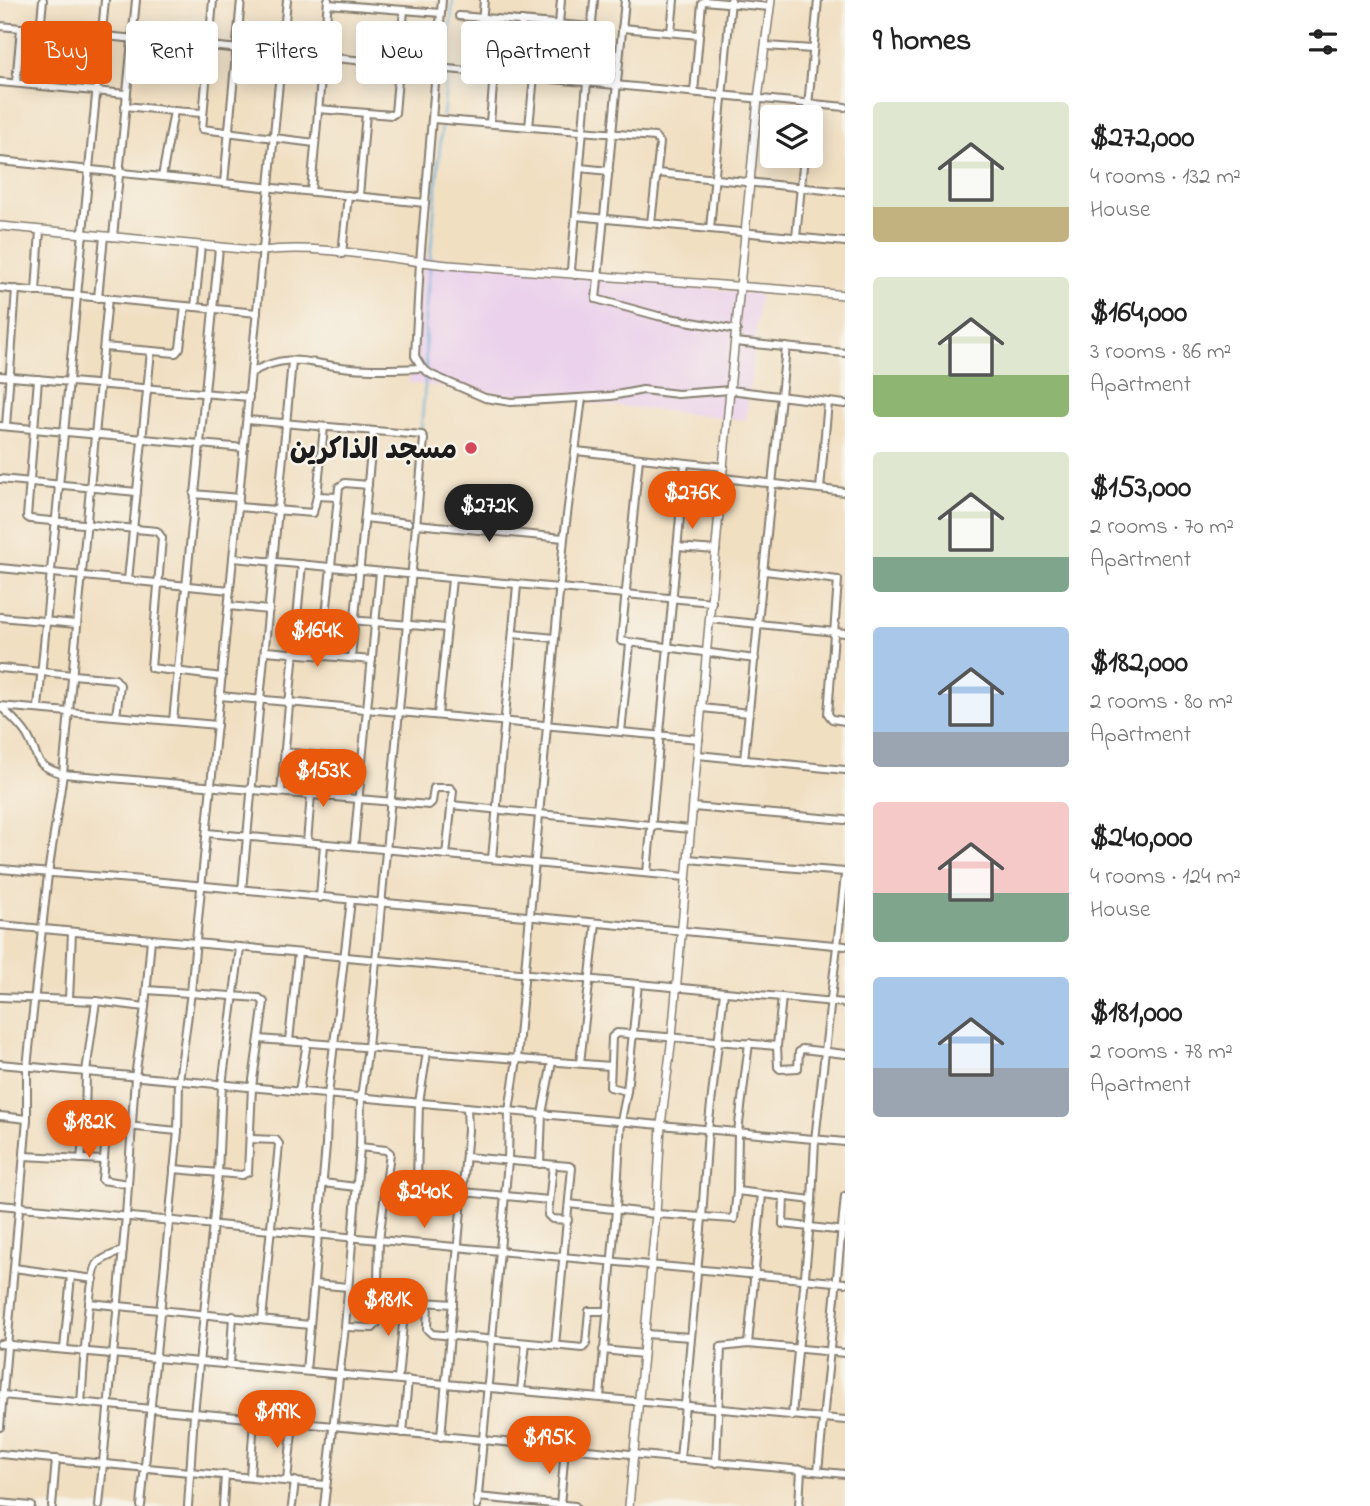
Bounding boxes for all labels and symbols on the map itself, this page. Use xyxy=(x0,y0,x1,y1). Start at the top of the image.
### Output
place label: مسجد الذاكرين xyxy=(290,431,457,472)
marker: مسجد الذاكرين xyxy=(463,440,479,456)
pin: $276K xyxy=(643,472,741,531)
pin: $272K xyxy=(440,484,538,544)
pin: $164K xyxy=(268,610,366,669)
pin: $153K xyxy=(274,750,372,809)
pin: $182K xyxy=(40,1100,138,1160)
pin: $240K xyxy=(375,1170,473,1230)
pin: $181K xyxy=(339,1278,437,1338)
pin: $199K xyxy=(228,1390,326,1450)
pin: $195K xyxy=(500,1416,598,1476)

